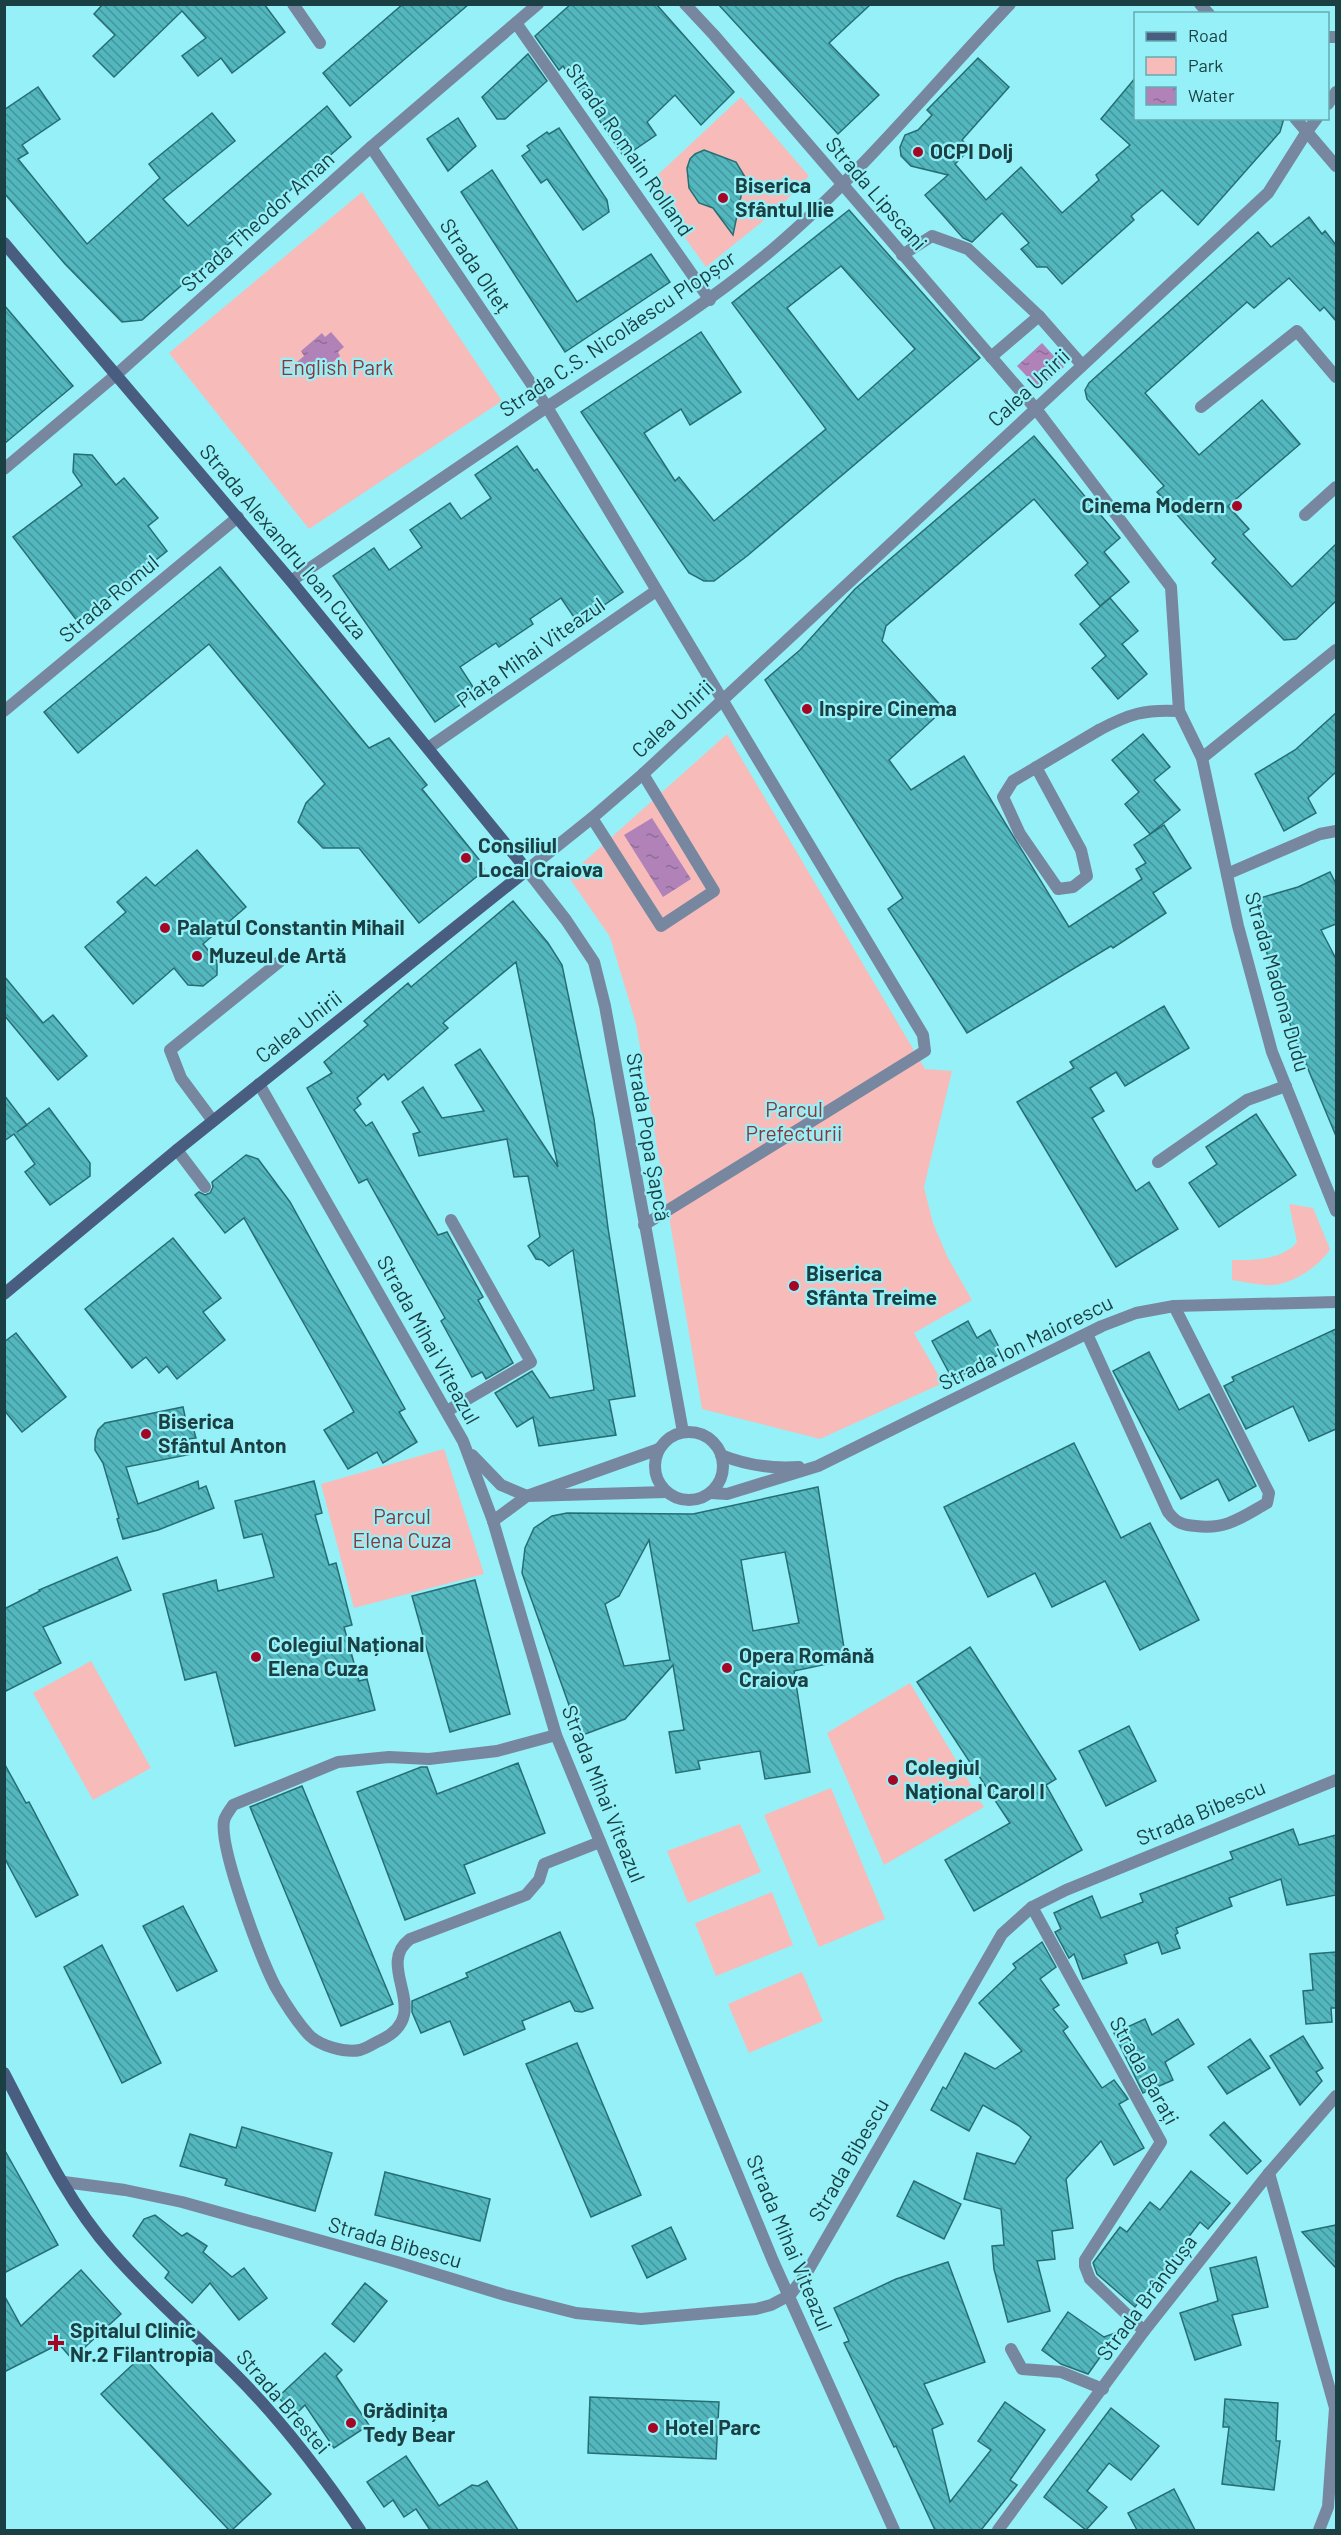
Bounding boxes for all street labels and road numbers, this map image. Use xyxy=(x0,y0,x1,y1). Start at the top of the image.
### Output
street label: Strada Romain Rolland xyxy=(561,58,699,240)
street label: Strada Lipscani xyxy=(821,131,933,255)
street label: Strada Theodor Aman xyxy=(175,146,339,296)
street label: Strada Olteț xyxy=(436,213,517,317)
street label: Strada C.S. Nicolăescu Plopșor xyxy=(494,244,740,421)
street label: Calea Unirii xyxy=(982,343,1074,431)
street label: Strada Alexandru Ioan Cuza xyxy=(195,438,373,644)
street label: Strada Romul xyxy=(53,549,163,647)
street label: Piața Mihai Viteazul xyxy=(451,591,609,712)
street label: Calea Unirii xyxy=(626,674,718,762)
street label: Strada Madona Dudu xyxy=(1241,889,1316,1075)
street label: Calea Unirii xyxy=(250,984,346,1067)
street label: Strada Popa Șapcă xyxy=(622,1050,677,1223)
street label: Strada Mihai Viteazul xyxy=(373,1251,486,1428)
street label: Strada Ion Maiorescu xyxy=(934,1289,1116,1395)
street label: Strada Mihai Viteazul xyxy=(557,1701,651,1886)
street label: Strada Bibescu xyxy=(1132,1773,1269,1850)
street label: Strada Barați xyxy=(1105,2012,1185,2129)
street label: Strada Bibescu xyxy=(802,2093,893,2225)
street label: Strada Mihai Viteazul xyxy=(742,2151,839,2334)
street label: Strada Bibescu xyxy=(326,2211,465,2273)
street label: Strada Brândușa xyxy=(1090,2229,1201,2365)
street label: Strada Brestei xyxy=(232,2344,336,2458)

